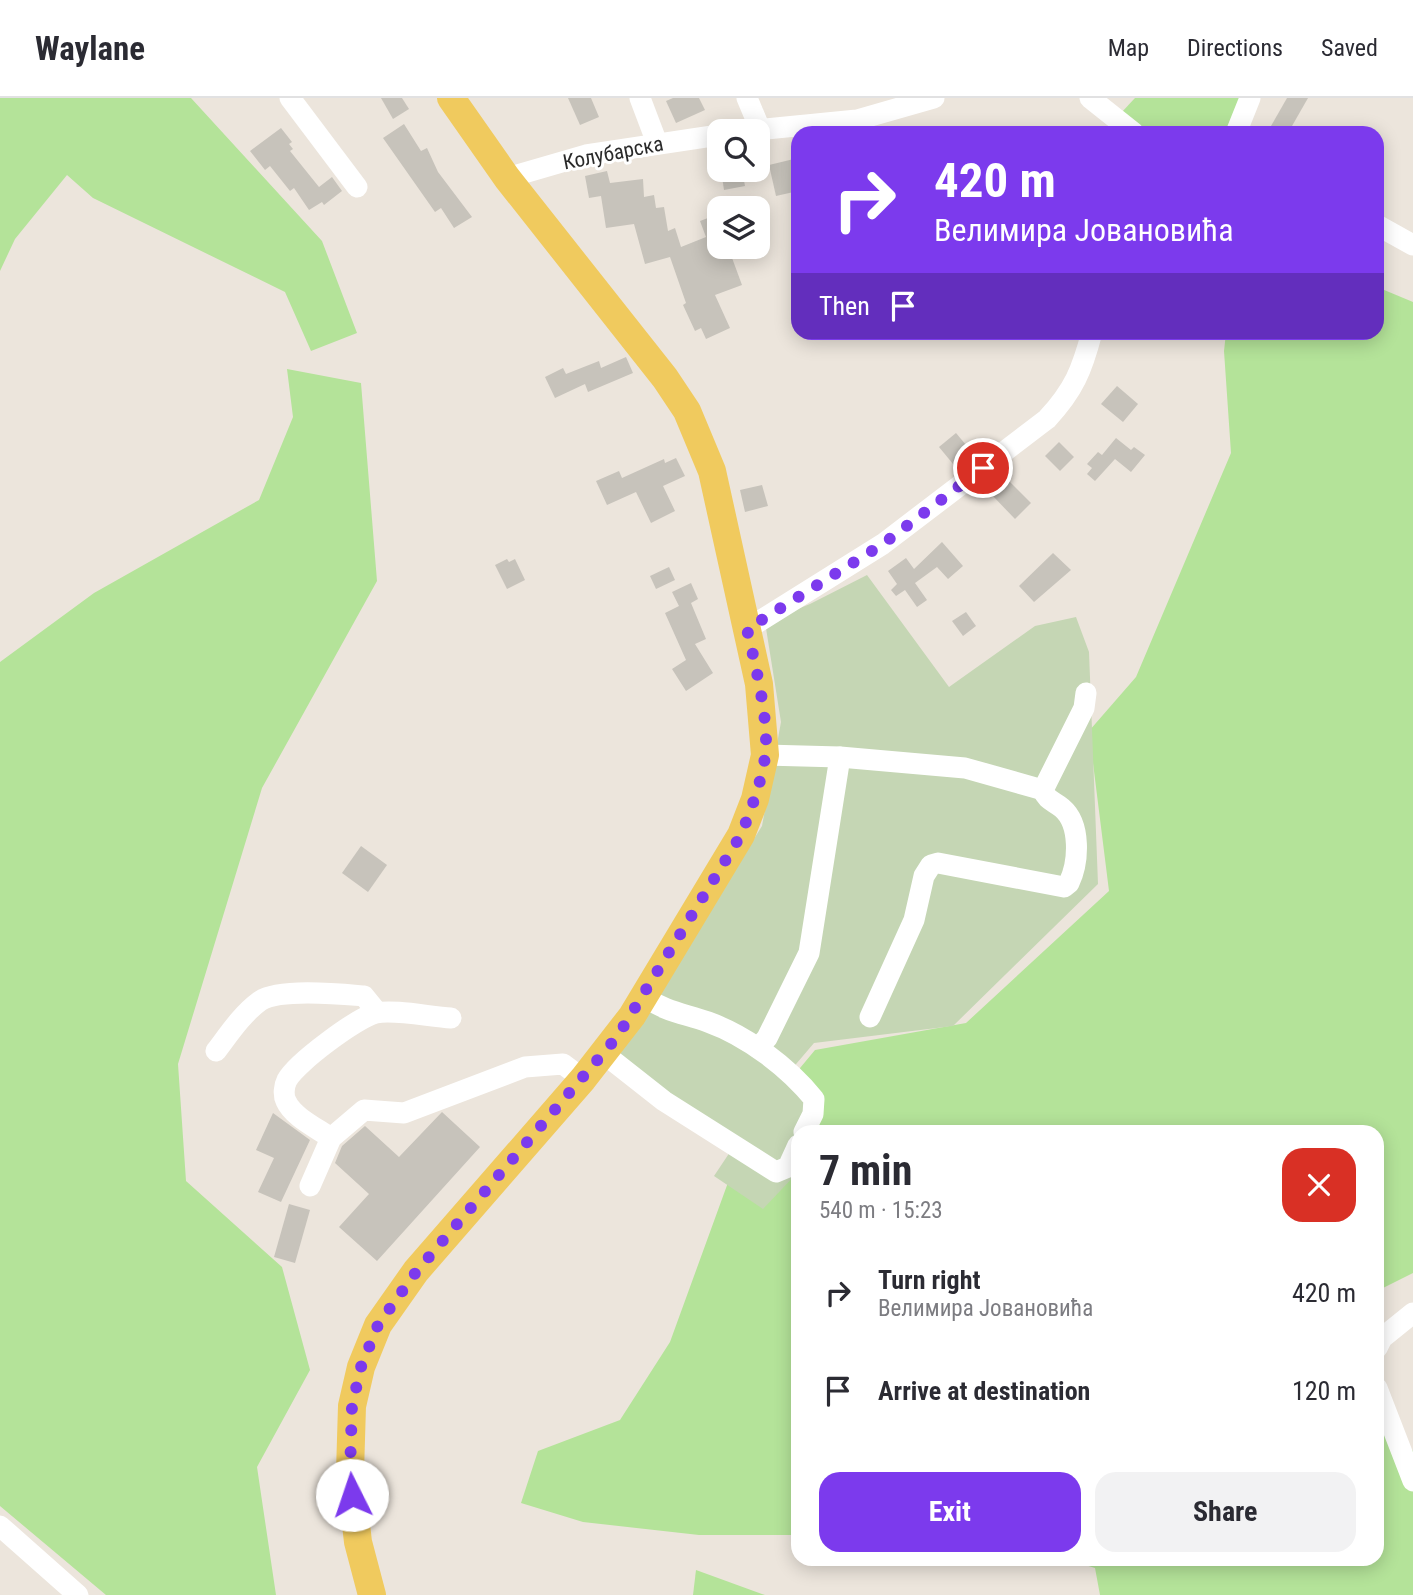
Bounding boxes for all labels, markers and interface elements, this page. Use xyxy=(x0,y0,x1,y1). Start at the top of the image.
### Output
text: Waylane xyxy=(35,29,145,68)
text: Map xyxy=(1108,34,1149,62)
text: Directions xyxy=(1187,34,1283,62)
text: Saved xyxy=(1321,34,1378,62)
map controls xyxy=(707,119,770,259)
button: search xyxy=(707,119,770,182)
street label: Колубарска xyxy=(561,132,665,174)
text: 420 m xyxy=(934,152,1056,209)
icon: right xyxy=(819,154,910,245)
button: layers xyxy=(707,196,770,259)
text: Велимира Јовановића xyxy=(934,211,1234,249)
icon: arrive xyxy=(884,287,922,325)
text: Then xyxy=(819,291,870,321)
pin xyxy=(953,438,1013,498)
icon: arrive xyxy=(964,449,1002,487)
text: 7 min xyxy=(819,1146,912,1195)
button: close xyxy=(1282,1148,1356,1222)
text: 540 m · 15:23 xyxy=(819,1197,943,1224)
text: Turn right xyxy=(878,1265,980,1295)
icon: right xyxy=(819,1274,857,1312)
text: 420 m xyxy=(1292,1278,1356,1308)
text: Велимира Јовановића xyxy=(878,1295,1093,1322)
icon: arrive xyxy=(819,1372,857,1410)
text: Arrive at destination xyxy=(878,1376,1090,1406)
text: 120 m xyxy=(1292,1376,1356,1406)
position arrow xyxy=(315,1458,389,1532)
button: Exit xyxy=(819,1472,1081,1552)
button: Share xyxy=(1095,1472,1356,1552)

